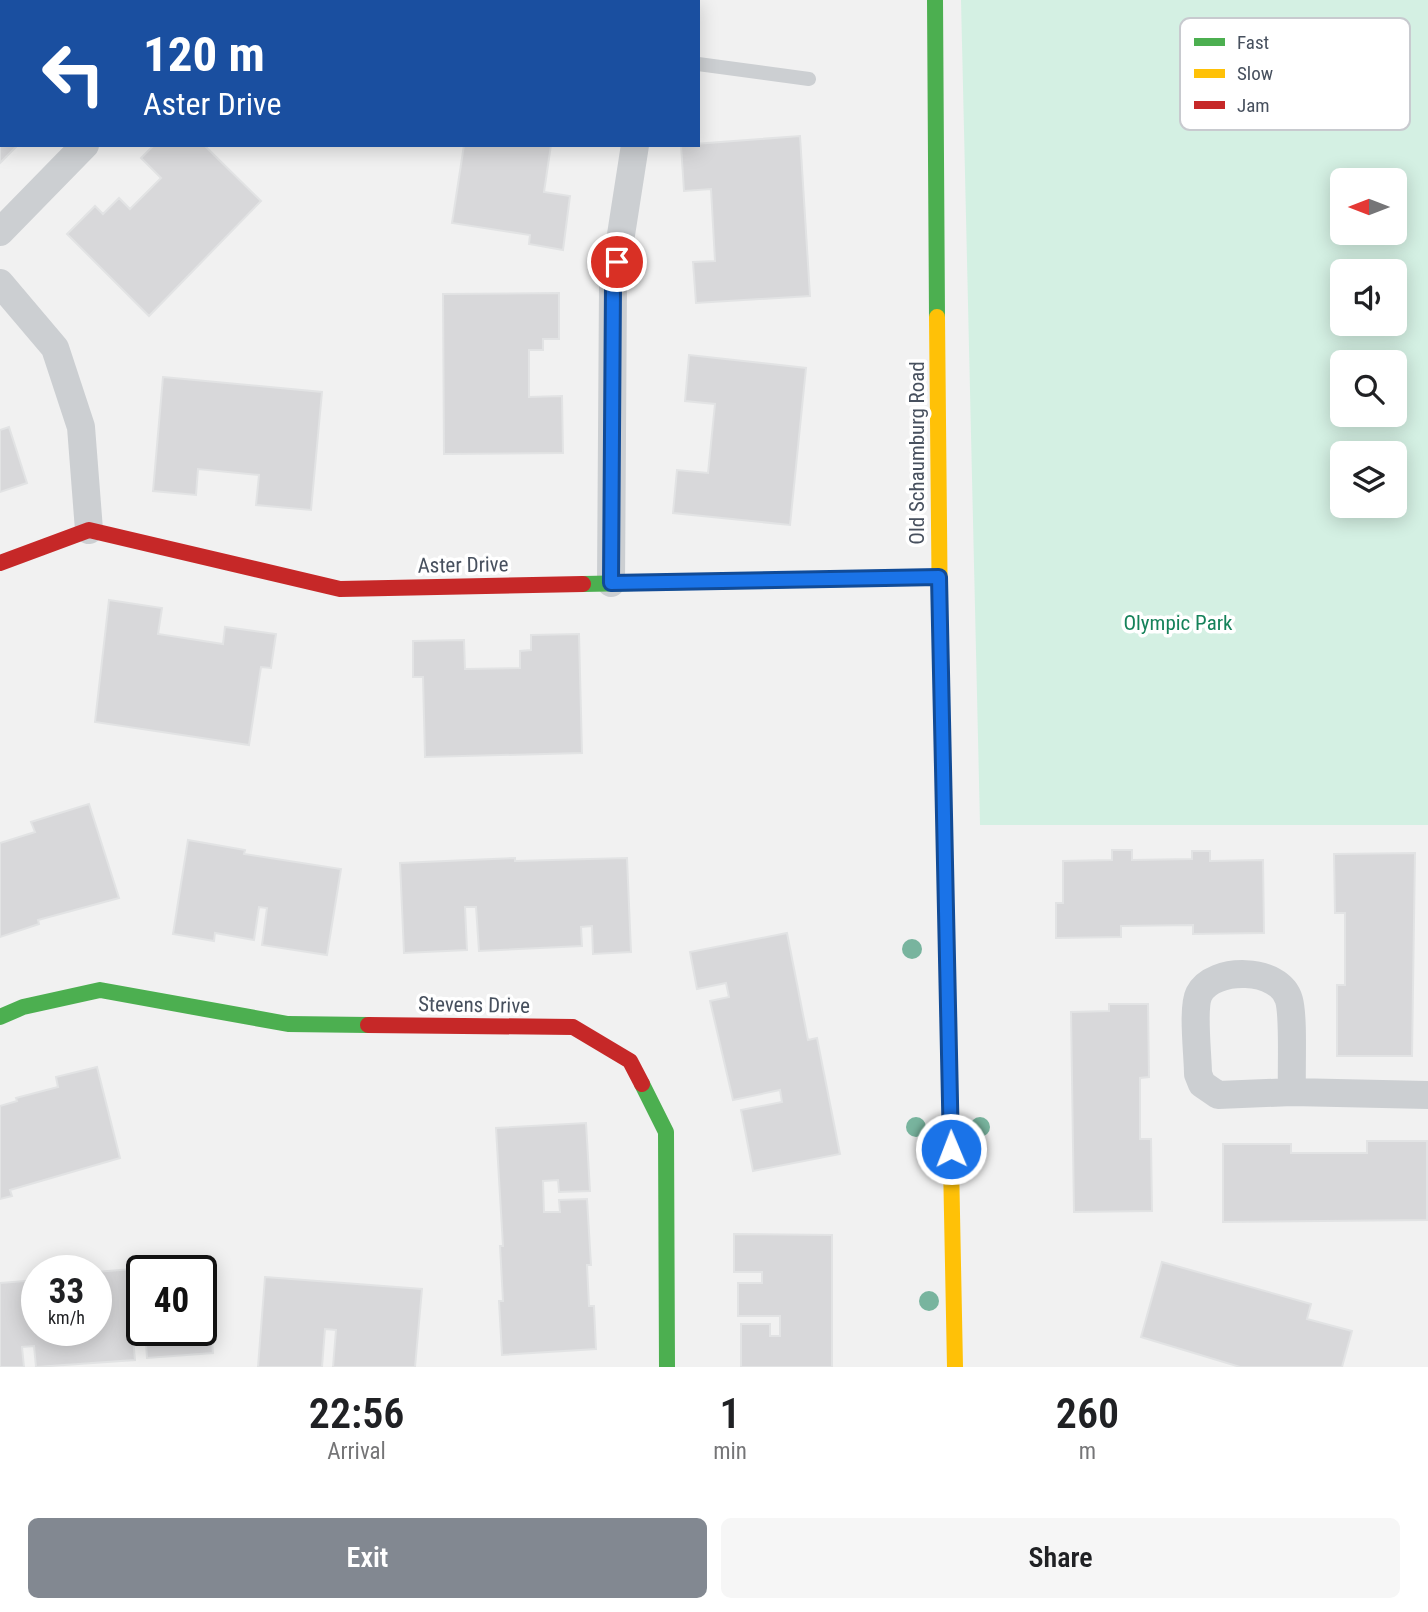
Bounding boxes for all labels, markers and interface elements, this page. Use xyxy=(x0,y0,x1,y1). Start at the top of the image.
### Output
legend xyxy=(1180,18,1410,130)
text: 120 m xyxy=(143,26,265,83)
icon: left xyxy=(28,28,119,119)
text: Fast xyxy=(1237,31,1269,54)
text: Slow xyxy=(1237,62,1273,85)
text: Aster Drive xyxy=(143,85,281,123)
text: Jam xyxy=(1237,94,1270,117)
north arrow xyxy=(1330,168,1407,245)
map controls xyxy=(1330,168,1407,518)
pin xyxy=(587,232,647,292)
icon: arrive xyxy=(598,243,636,281)
button: sound xyxy=(1330,259,1407,336)
button: search xyxy=(1330,350,1407,427)
street label: Old Schaumburg Road xyxy=(905,361,929,545)
button: layers xyxy=(1330,441,1407,518)
street label: Aster Drive xyxy=(417,552,509,578)
park label: Olympic Park xyxy=(1123,611,1233,635)
street label: Stevens Drive xyxy=(418,992,530,1018)
position arrow xyxy=(914,1112,988,1186)
speed limit sign: 40 xyxy=(126,1255,217,1346)
text: 33 xyxy=(49,1271,84,1312)
text: km/h xyxy=(48,1307,85,1328)
text: 22:56 xyxy=(309,1389,404,1438)
text: 1 xyxy=(720,1389,741,1438)
text: 260 xyxy=(1056,1389,1119,1438)
text: Arrival xyxy=(327,1438,386,1465)
text: min xyxy=(713,1438,747,1465)
text: m xyxy=(1079,1438,1096,1465)
button: Exit xyxy=(28,1518,707,1598)
button: Share xyxy=(721,1518,1400,1598)

